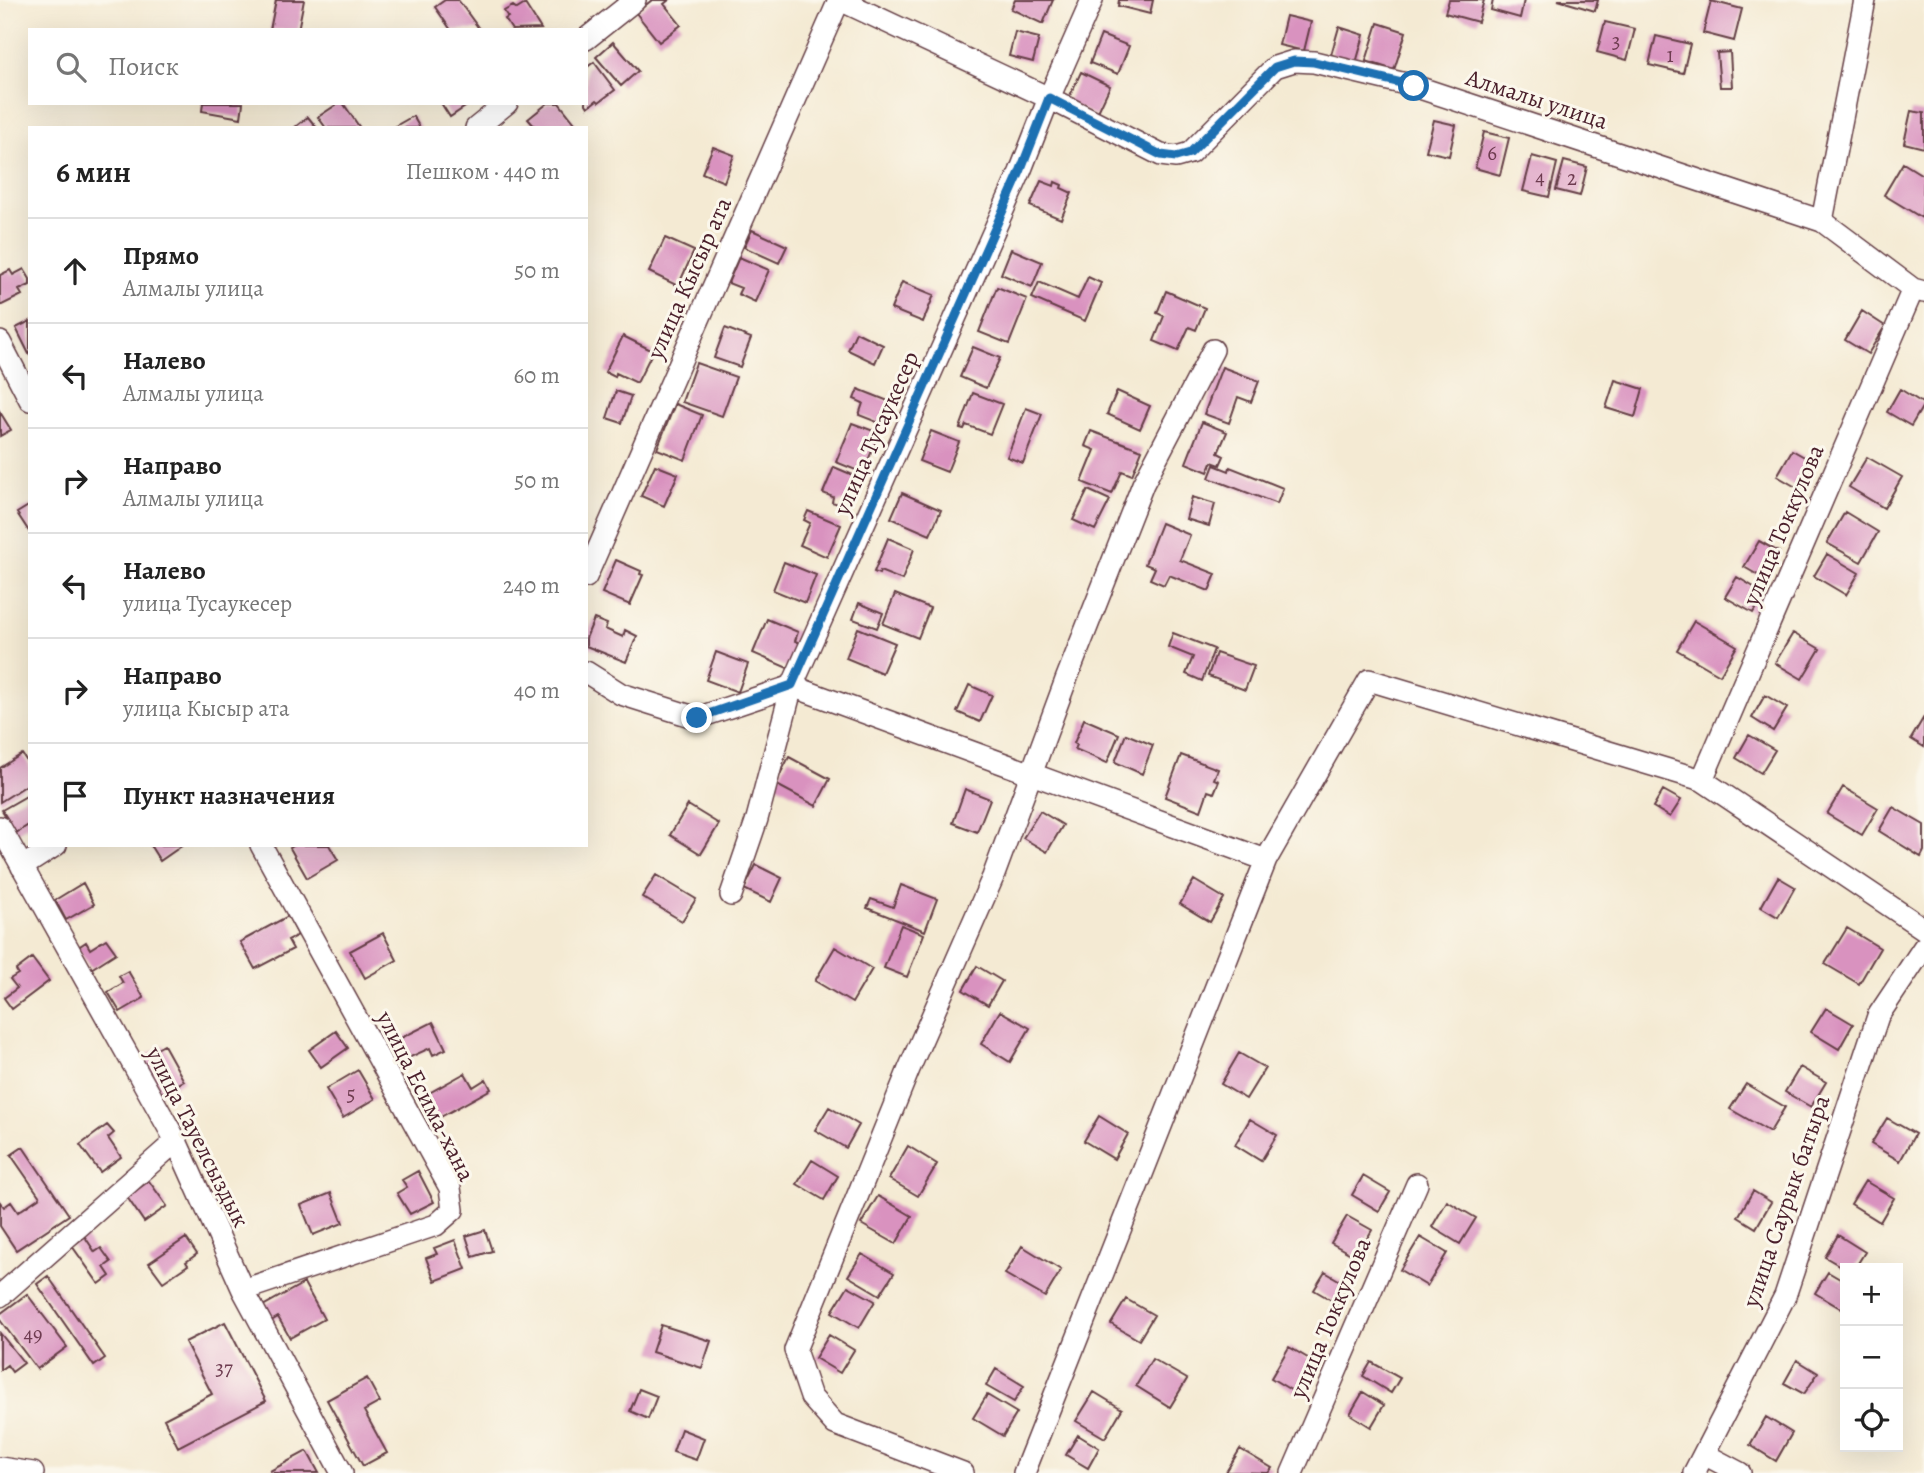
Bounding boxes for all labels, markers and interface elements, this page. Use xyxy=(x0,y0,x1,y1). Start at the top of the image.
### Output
house number: 3 xyxy=(1612,27,1620,55)
search box xyxy=(28,28,588,105)
house number: 1 xyxy=(1666,41,1674,69)
icon: search xyxy=(52,48,90,86)
text: Поиск xyxy=(108,49,179,84)
street label: Алмалы улица xyxy=(1461,61,1612,137)
route start xyxy=(1398,70,1429,101)
house number: 6 xyxy=(1487,139,1497,167)
text: 6 мин xyxy=(56,152,131,192)
text: Пешком · 440 m xyxy=(406,156,560,187)
house number: 4 xyxy=(1535,163,1545,191)
house number: 2 xyxy=(1567,164,1577,192)
street label: улица Кысыр ата xyxy=(639,192,739,365)
text: Прямо xyxy=(123,238,199,273)
icon: ahead xyxy=(56,252,94,290)
text: 50 m xyxy=(514,255,560,286)
text: Алмалы улица xyxy=(123,273,264,304)
text: Налево xyxy=(123,343,206,378)
street label: улица Тусаукесер xyxy=(825,346,927,521)
icon: left xyxy=(56,357,94,395)
text: 60 m xyxy=(513,360,560,391)
text: Алмалы улица xyxy=(123,378,264,409)
street label: улица Токкулова xyxy=(1734,440,1831,611)
text: Направо xyxy=(123,448,222,483)
icon: right xyxy=(56,462,94,500)
text: 50 m xyxy=(514,465,560,496)
text: Алмалы улица xyxy=(123,483,264,514)
text: Налево xyxy=(123,553,206,588)
icon: left xyxy=(56,567,94,605)
text: 240 m xyxy=(503,570,560,601)
text: улица Тусаукесер xyxy=(123,588,292,619)
text: Направо xyxy=(123,658,222,693)
icon: right xyxy=(56,672,94,710)
text: 40 m xyxy=(514,675,560,706)
text: улица Кысыр ата xyxy=(123,693,290,724)
route end xyxy=(681,702,712,733)
icon: arrive xyxy=(56,777,94,815)
text: Пункт назначения xyxy=(123,778,335,813)
street label: улица Есима-хана xyxy=(369,1004,483,1187)
street label: улица Тауелсыздык xyxy=(138,1040,257,1233)
house number: 5 xyxy=(346,1080,356,1108)
street label: улица Саурык батыра xyxy=(1734,1091,1837,1312)
street label: улица Токкулова xyxy=(1281,1233,1378,1404)
map controls xyxy=(1840,1263,1903,1452)
button: + xyxy=(1840,1263,1903,1326)
house number: 49 xyxy=(23,1320,43,1348)
button: − xyxy=(1840,1326,1903,1389)
house number: 37 xyxy=(215,1354,233,1382)
button: locate xyxy=(1840,1389,1903,1452)

